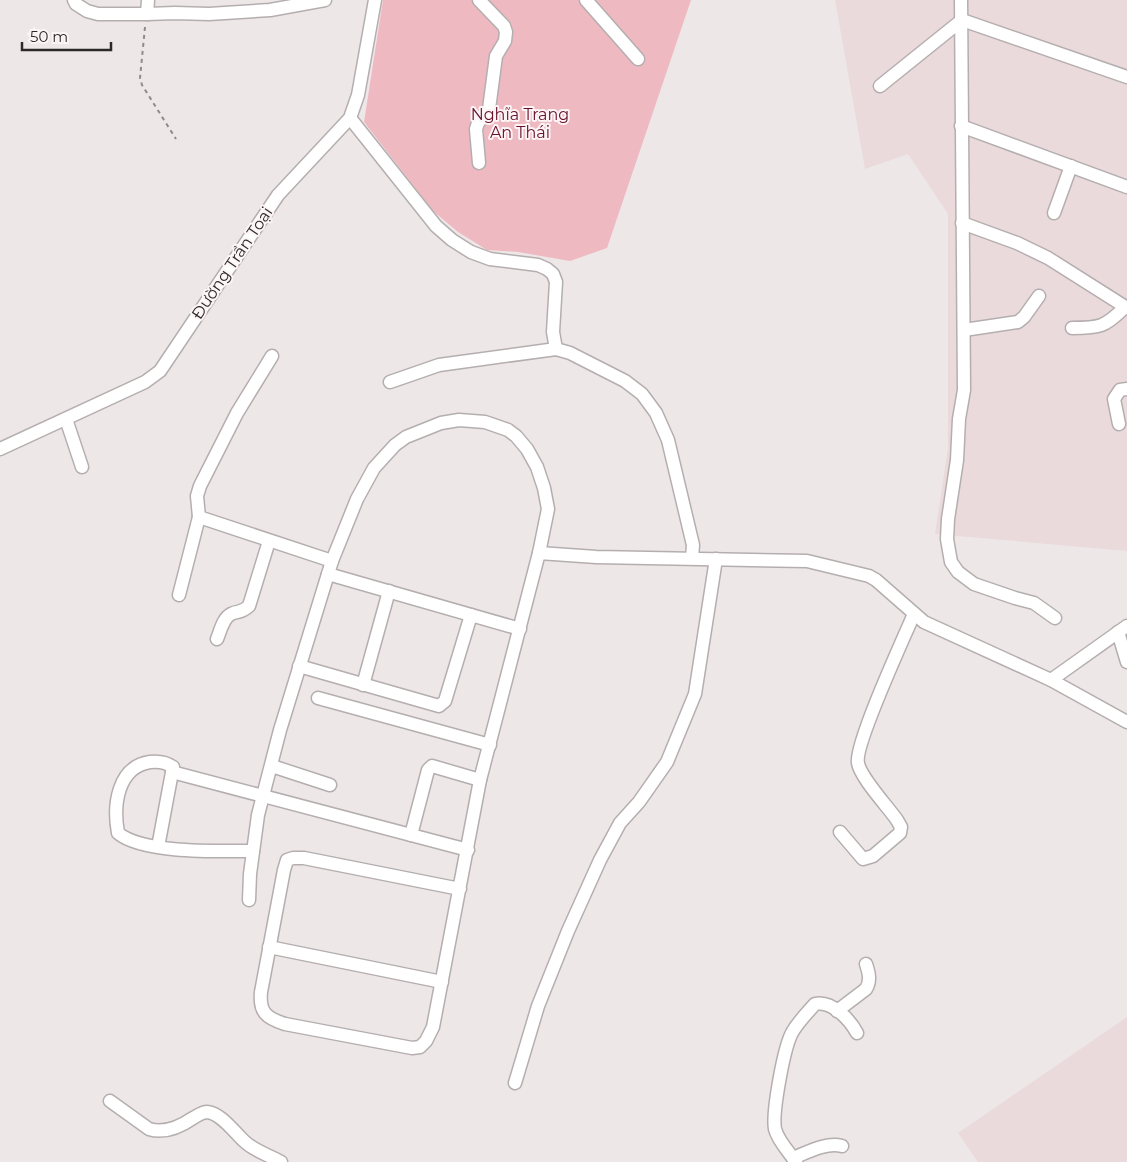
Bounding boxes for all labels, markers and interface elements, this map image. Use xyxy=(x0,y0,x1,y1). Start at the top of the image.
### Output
scale bar xyxy=(22,20,111,52)
text: 50 m xyxy=(30,27,68,46)
park label: Nghĩa Trang An Thái xyxy=(471,105,569,142)
street label: Đường Trần Toại xyxy=(187,203,277,323)

